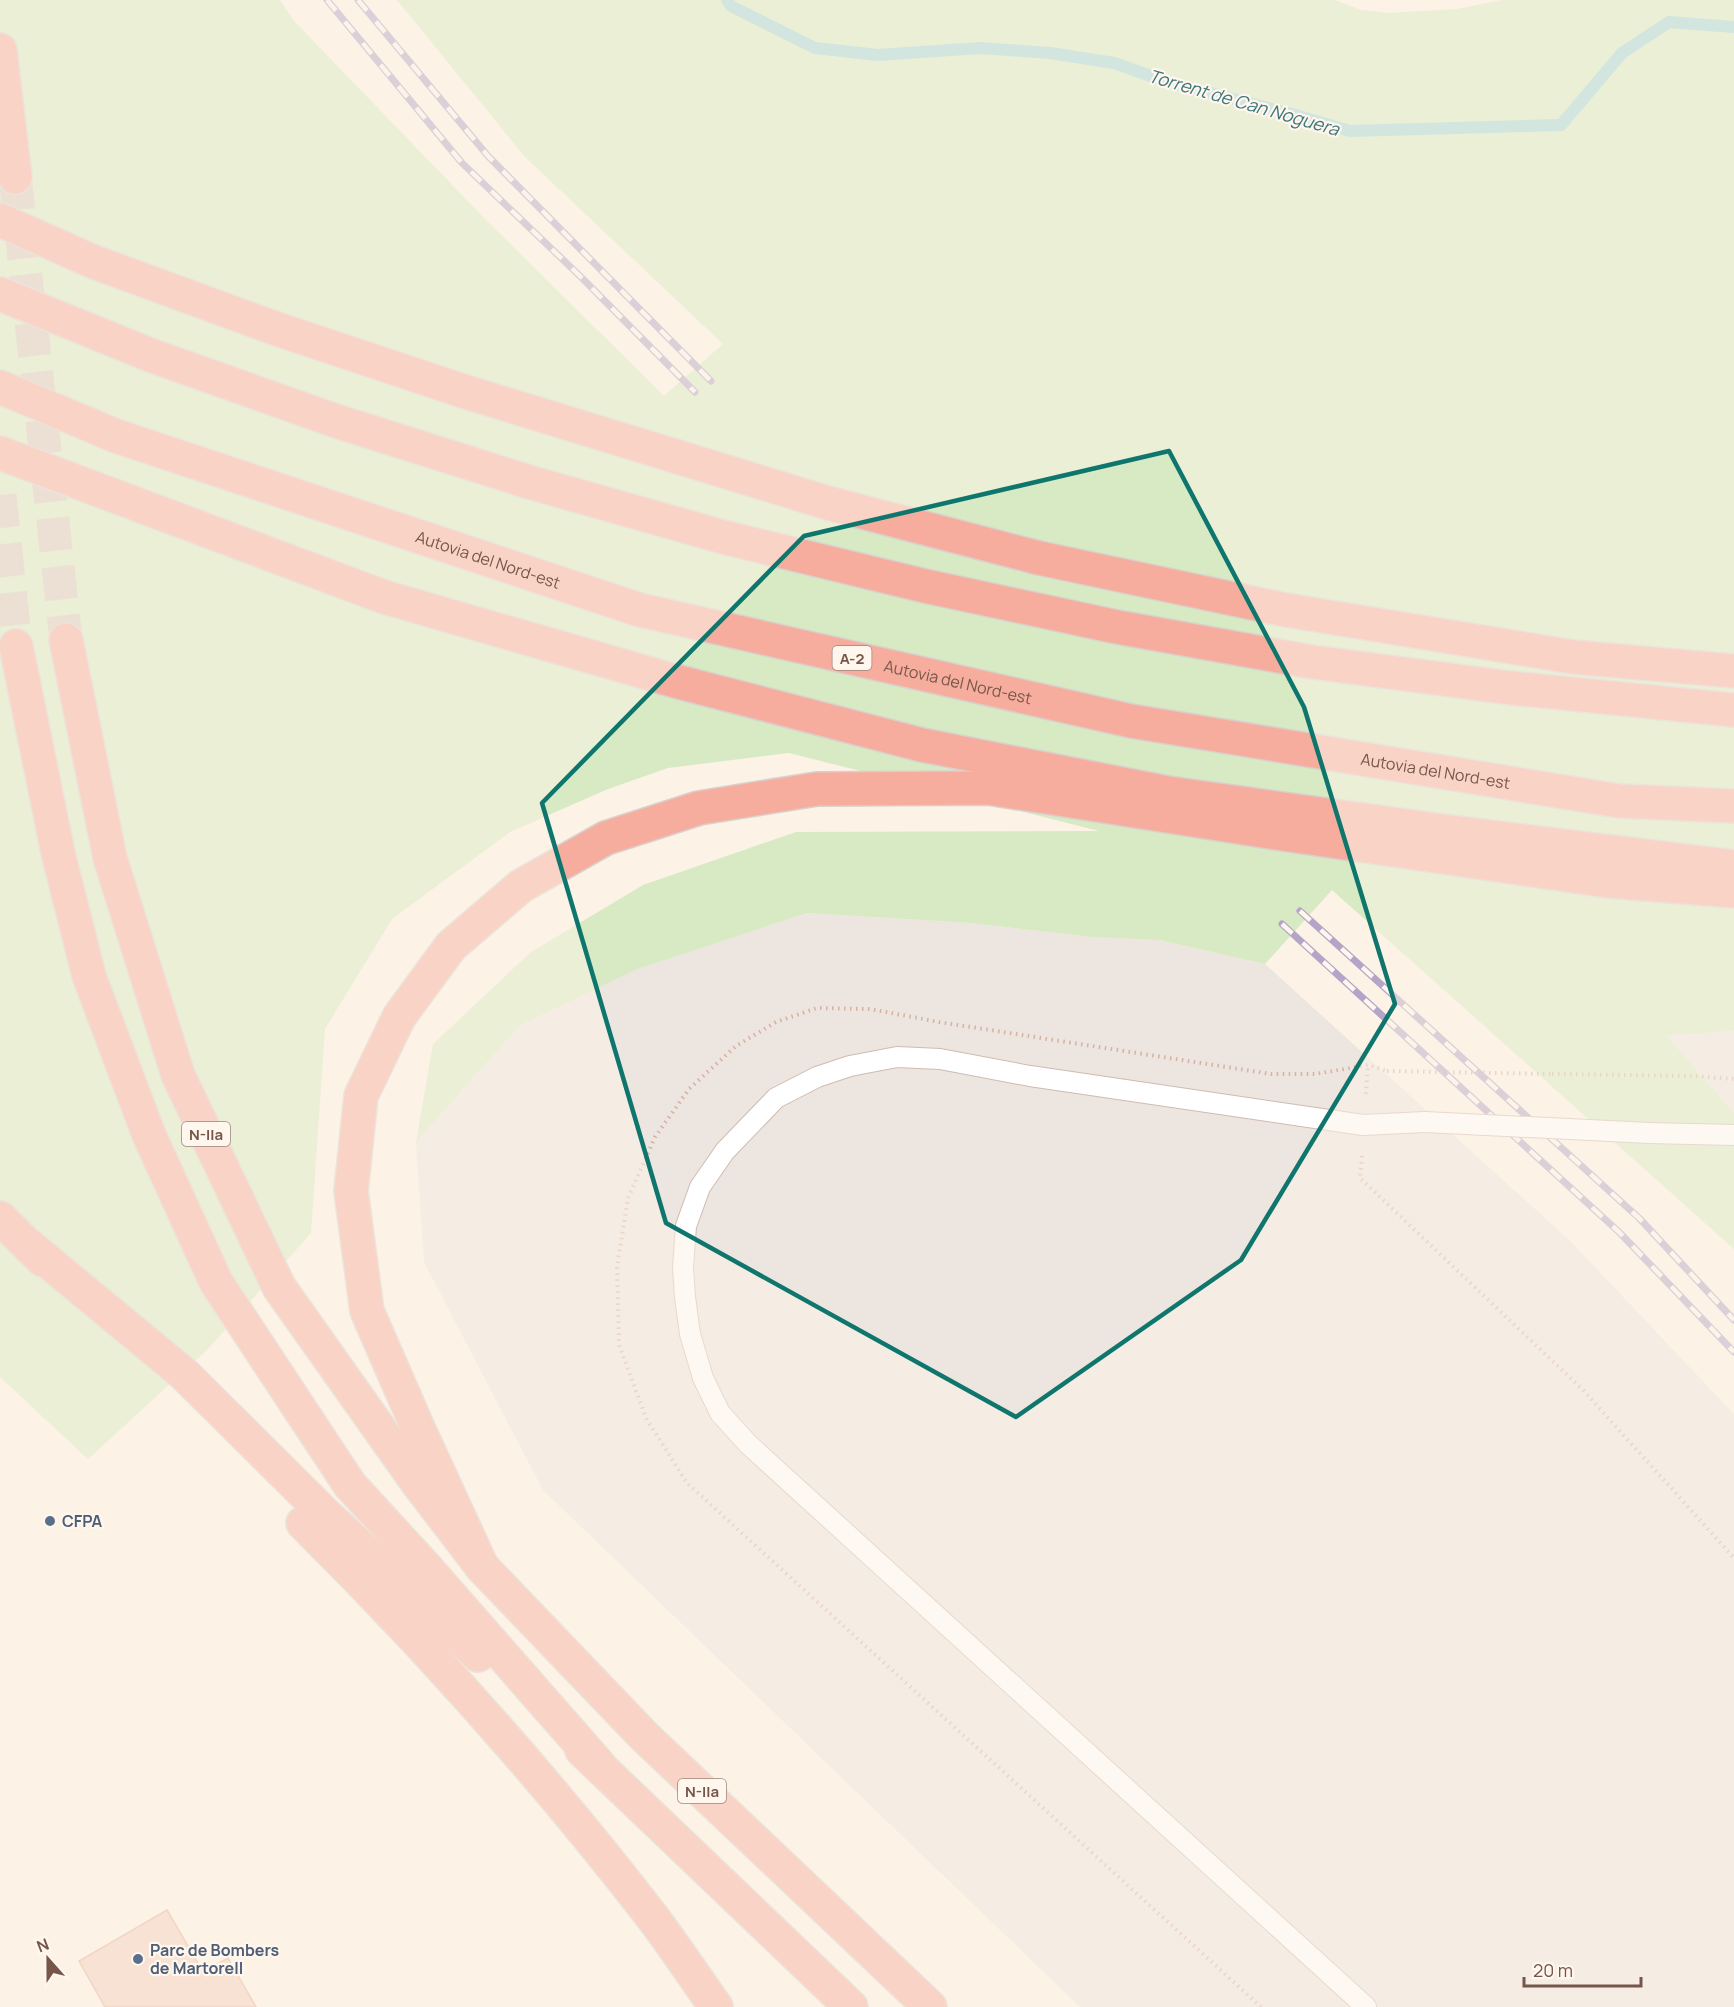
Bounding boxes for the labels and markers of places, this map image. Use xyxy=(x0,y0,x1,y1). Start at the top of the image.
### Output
place label: CFPA xyxy=(62,1510,103,1532)
marker: CFPA xyxy=(43,1514,57,1528)
place label: Parc de Bombers de Martorell xyxy=(150,1939,279,1979)
marker: Parc de Bombers de Martorell xyxy=(131,1952,145,1966)

